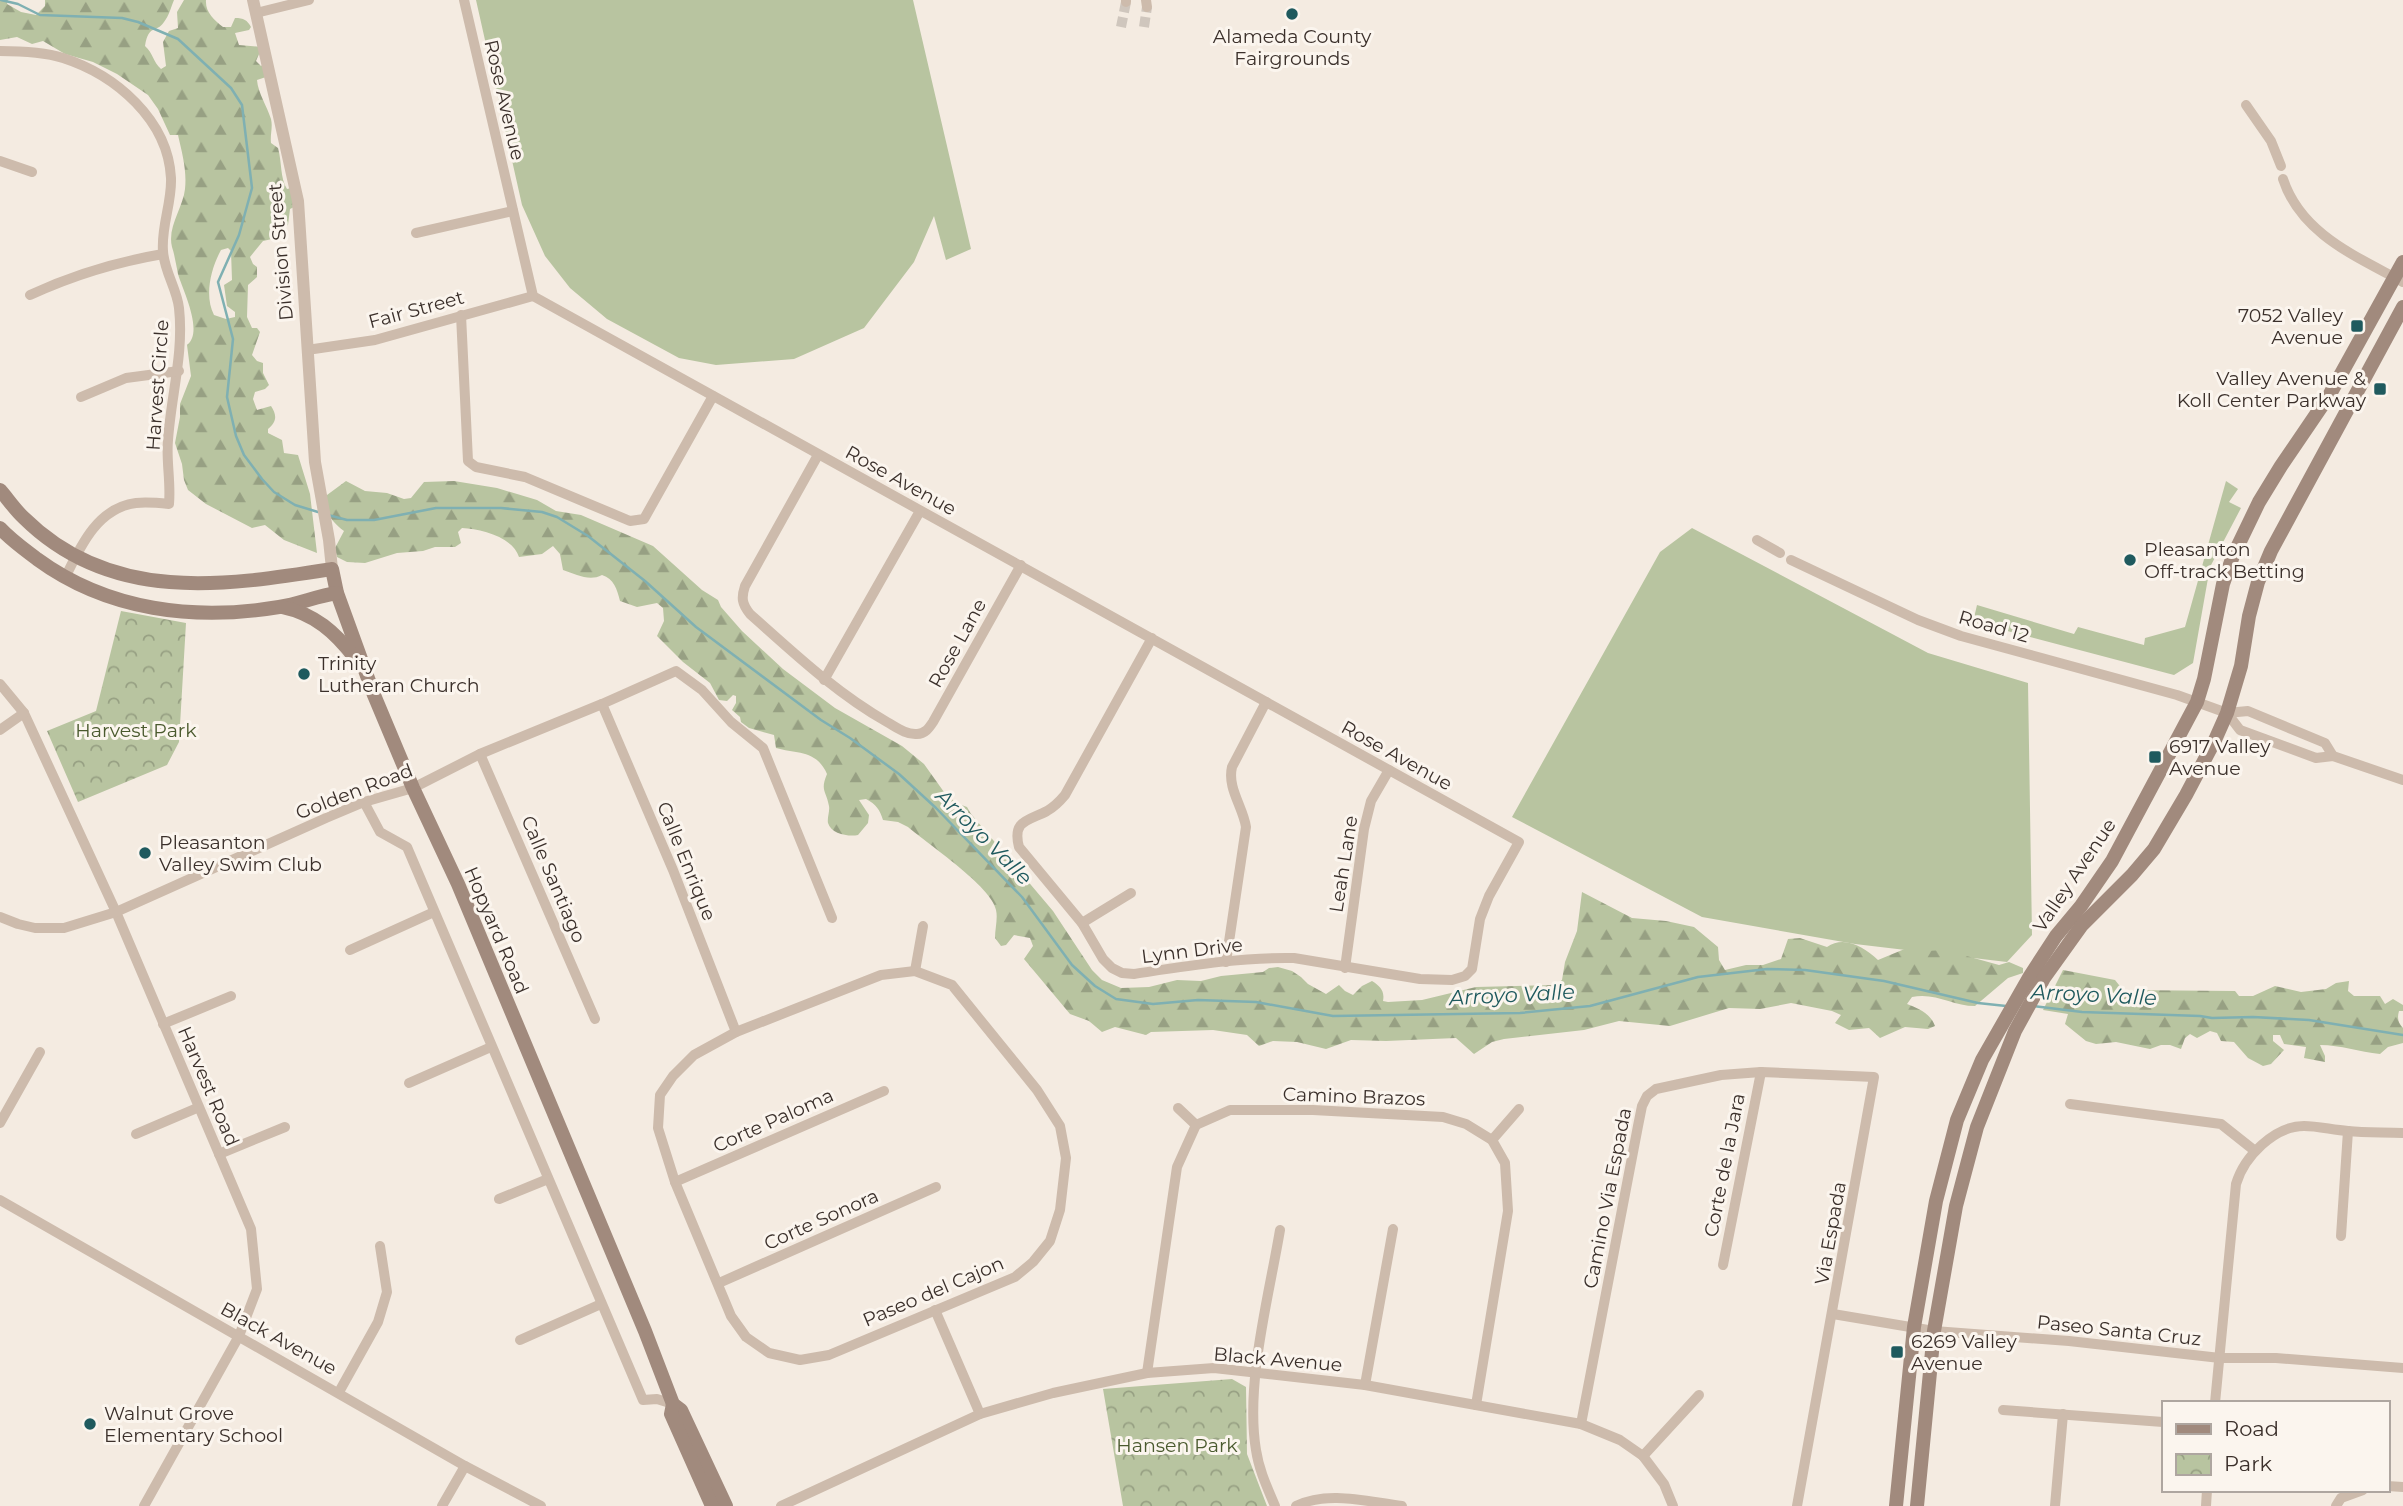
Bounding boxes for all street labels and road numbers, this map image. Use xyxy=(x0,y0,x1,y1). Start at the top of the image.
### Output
street label: Rose Avenue xyxy=(479,38,530,163)
street label: Division Street xyxy=(263,182,298,322)
street label: Fair Street xyxy=(366,286,467,333)
street label: Harvest Circle xyxy=(141,319,174,451)
street label: Rose Avenue xyxy=(841,441,960,520)
street label: Rose Lane xyxy=(924,595,991,692)
street label: Road 12 xyxy=(1956,605,2032,648)
street label: Rose Avenue xyxy=(1337,716,1456,795)
street label: Golden Road xyxy=(292,759,416,824)
street label: Calle Enrique xyxy=(652,798,721,924)
street label: Calle Santiago xyxy=(516,812,591,946)
street label: Leah Lane xyxy=(1324,814,1363,914)
street label: Valley Avenue xyxy=(2028,814,2121,936)
street label: Hopyard Road xyxy=(459,863,534,997)
street label: Lynn Drive xyxy=(1140,933,1244,968)
street label: Harvest Road xyxy=(173,1023,244,1149)
street label: Camino Brazos xyxy=(1282,1083,1426,1110)
street label: Corte Paloma xyxy=(709,1084,837,1157)
street label: Corte de la Jara xyxy=(1699,1091,1750,1239)
street label: Camino Via Espada xyxy=(1579,1106,1636,1290)
street label: Via Espada xyxy=(1810,1180,1851,1286)
street label: Corte Sonora xyxy=(760,1184,882,1255)
street label: Paseo del Cajon xyxy=(859,1251,1007,1332)
street label: Black Avenue xyxy=(217,1297,341,1380)
street label: Paseo Santa Cruz xyxy=(2036,1310,2202,1351)
street label: Black Avenue xyxy=(1213,1342,1343,1377)

